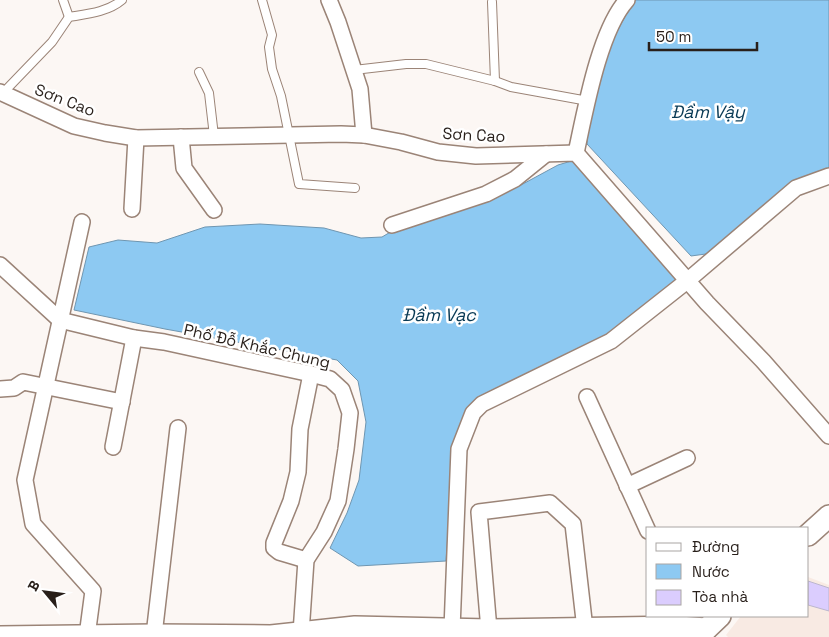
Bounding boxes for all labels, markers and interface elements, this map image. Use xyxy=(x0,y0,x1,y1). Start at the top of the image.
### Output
scale bar xyxy=(649,20,756,52)
text: 50 m xyxy=(656,27,691,46)
street label: Sơn Cao xyxy=(32,79,98,121)
water label: Đầm Vậy xyxy=(671,100,746,123)
street label: Sơn Cao xyxy=(442,123,506,147)
water label: Đầm Vạc xyxy=(402,303,477,326)
street label: Phố Đỗ Khắc Chung xyxy=(182,319,332,373)
legend xyxy=(646,527,809,617)
text: Đường xyxy=(692,537,740,556)
text: Nước xyxy=(692,562,730,581)
north arrow xyxy=(20,567,70,617)
text: B xyxy=(24,577,44,594)
text: Tòa nhà xyxy=(692,587,748,606)

